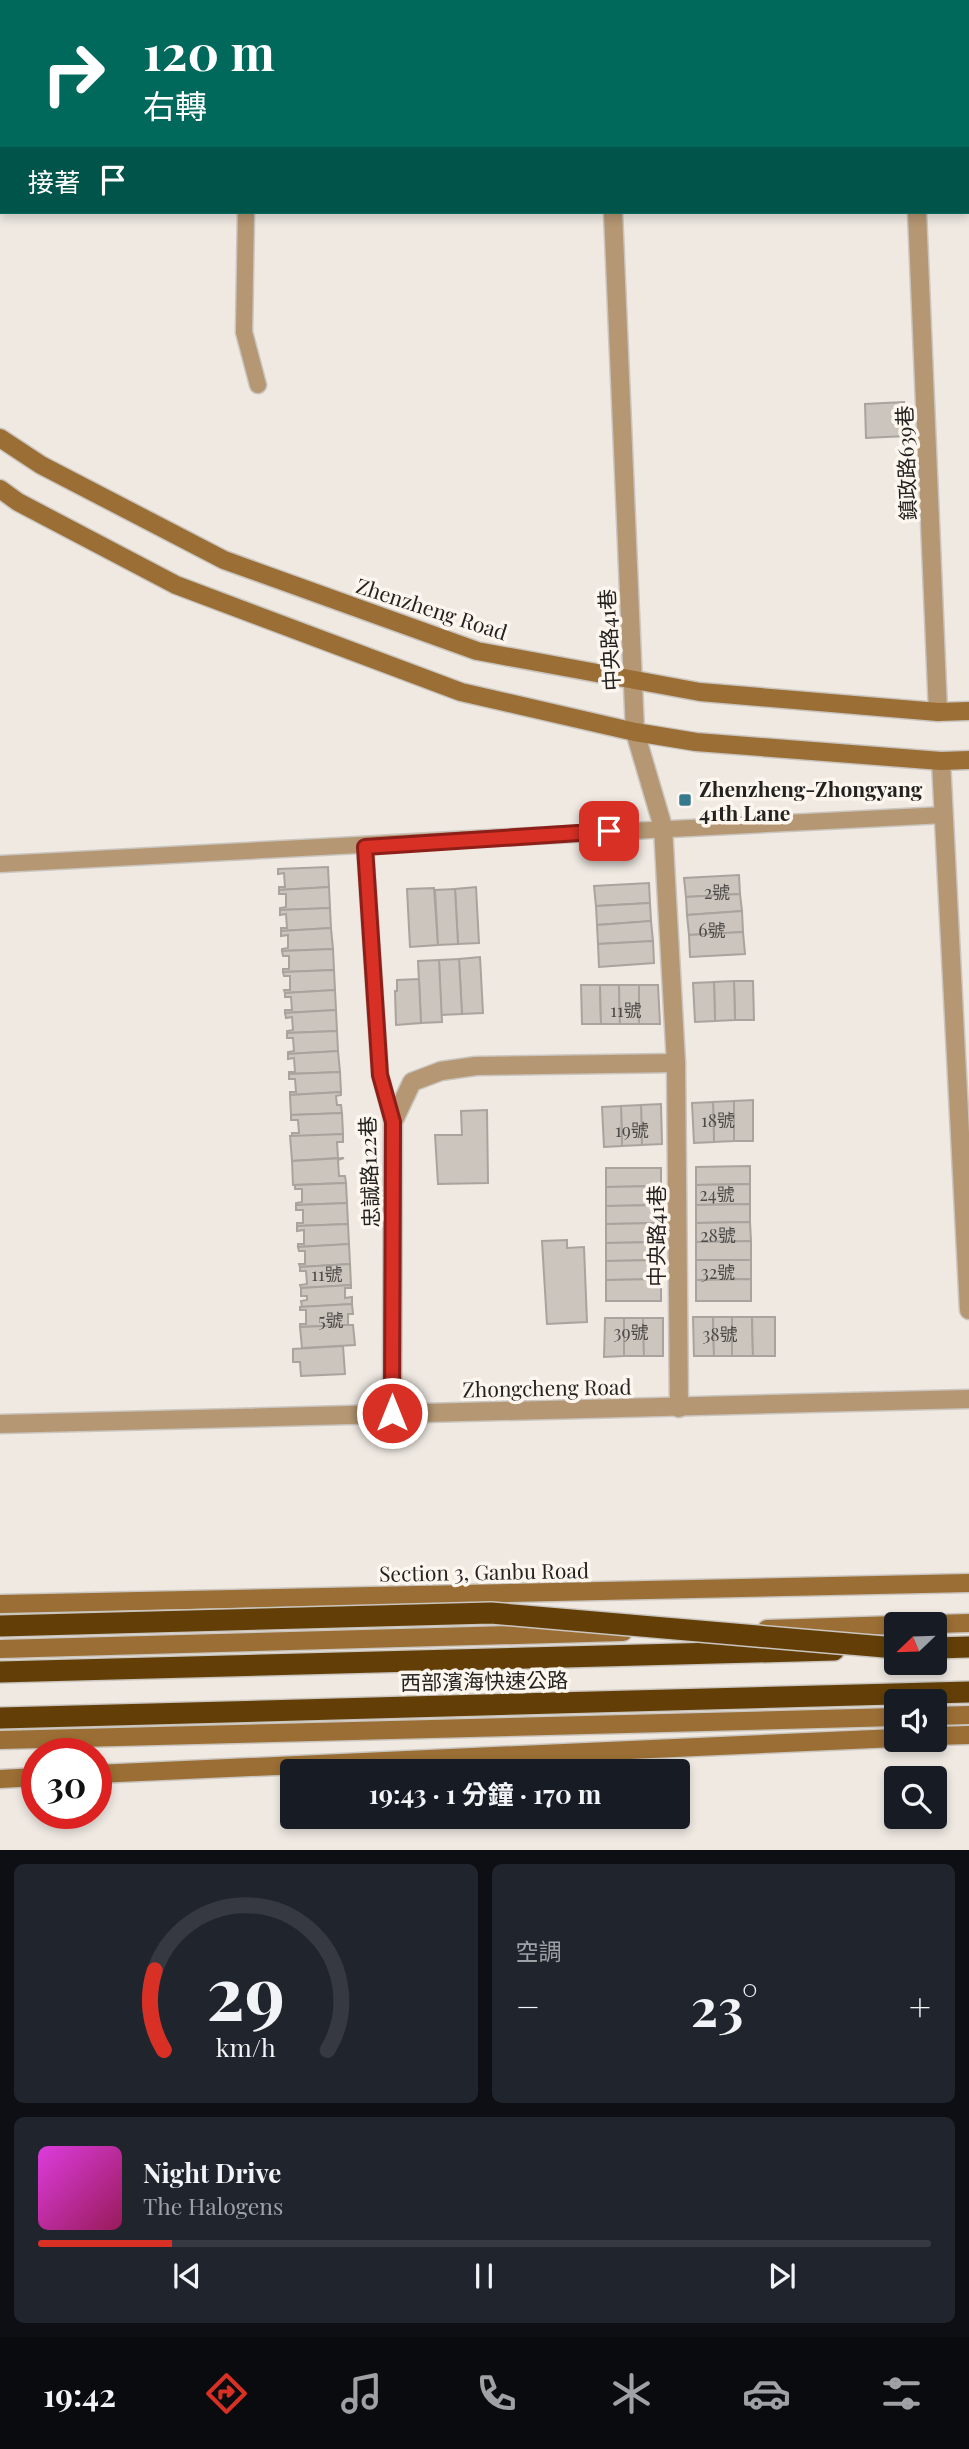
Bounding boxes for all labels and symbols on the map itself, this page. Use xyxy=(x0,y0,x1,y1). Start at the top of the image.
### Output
street label: 鎮政路639巷 xyxy=(889,405,921,521)
street label: Zhenzheng Road xyxy=(353,570,511,646)
street label: 中央路41巷 xyxy=(591,588,625,692)
place label: Zhenzheng-Zhongyang 41th Lane xyxy=(699,774,923,826)
marker: Zhenzheng-Zhongyang 41th Lane xyxy=(677,792,693,808)
pin xyxy=(579,801,639,861)
house number: 2號 xyxy=(704,880,730,904)
house number: 6號 xyxy=(698,918,726,942)
house number: 11號 xyxy=(610,998,642,1022)
house number: 18號 xyxy=(701,1108,735,1132)
street label: 忠誠路122巷 xyxy=(352,1116,384,1228)
house number: 19號 xyxy=(615,1118,649,1142)
house number: 24號 xyxy=(699,1182,735,1206)
street label: 中央路41巷 xyxy=(641,1185,669,1287)
house number: 28號 xyxy=(700,1223,736,1247)
house number: 32號 xyxy=(701,1260,735,1284)
house number: 11號 xyxy=(311,1262,343,1286)
house number: 5號 xyxy=(318,1308,344,1332)
house number: 39號 xyxy=(613,1320,649,1344)
house number: 38號 xyxy=(702,1322,738,1346)
street label: Zhongcheng Road xyxy=(462,1372,632,1402)
position arrow xyxy=(355,1376,429,1450)
street label: Section 3, Ganbu Road xyxy=(379,1555,589,1587)
north arrow xyxy=(884,1612,947,1675)
street label: 西部濱海快速公路 xyxy=(400,1665,568,1695)
speed limit sign: 30 xyxy=(21,1738,112,1829)

